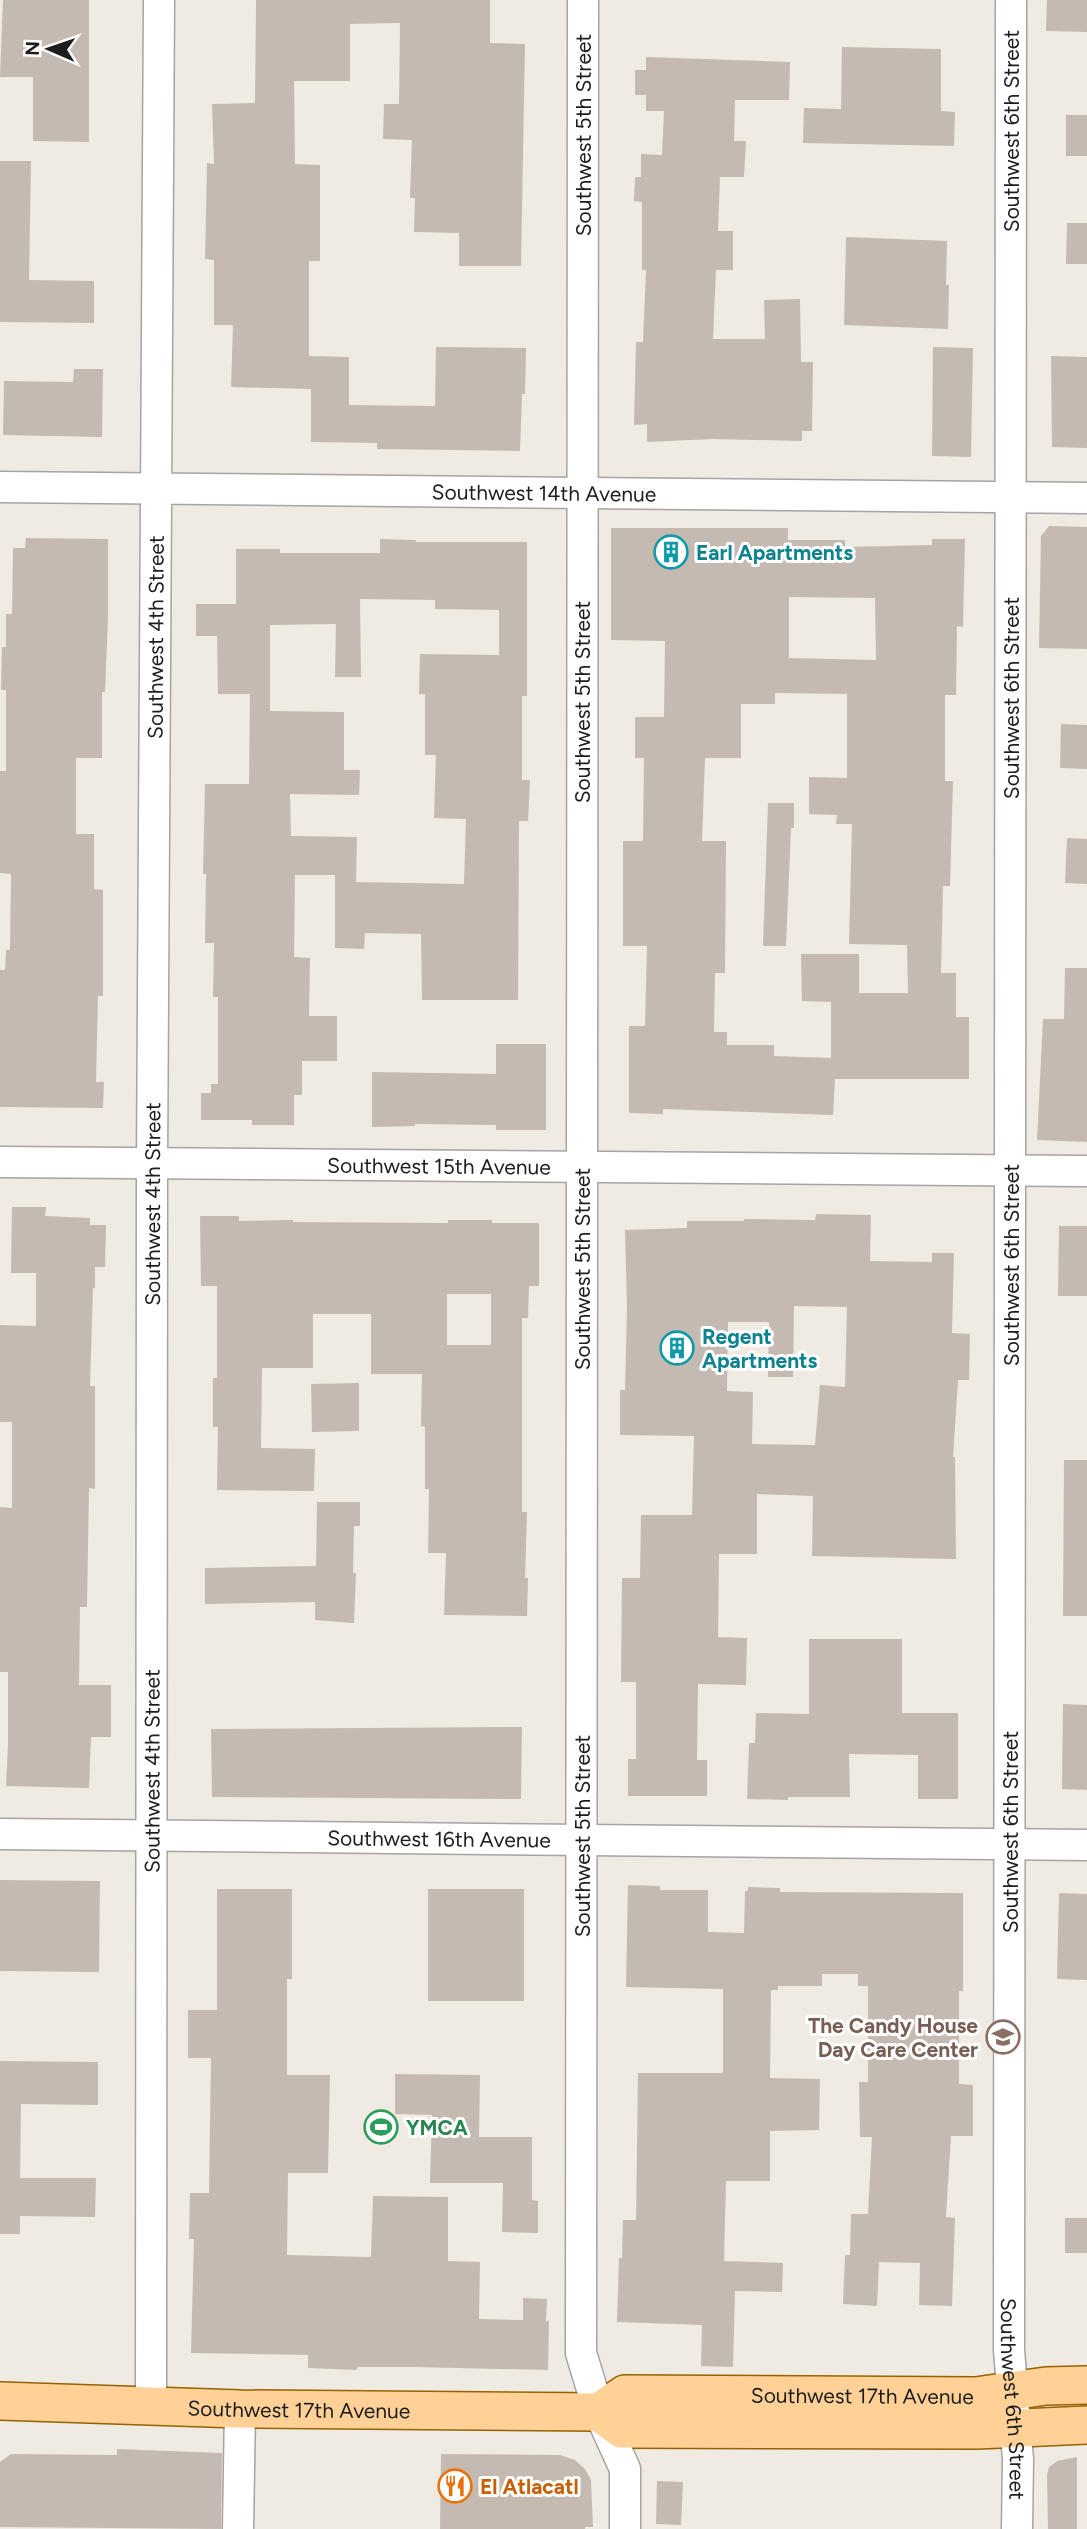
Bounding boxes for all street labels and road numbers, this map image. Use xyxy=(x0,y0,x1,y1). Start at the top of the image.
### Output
street label: Southwest 6th Street xyxy=(999,30,1024,232)
street label: Southwest 5th Street xyxy=(571,34,596,236)
street label: Southwest 14th Avenue xyxy=(432,479,656,506)
street label: Southwest 4th Street xyxy=(142,535,168,739)
street label: Southwest 6th Street xyxy=(999,597,1024,799)
street label: Southwest 5th Street xyxy=(570,601,595,803)
street label: Southwest 4th Street xyxy=(139,1102,165,1306)
street label: Southwest 15th Avenue xyxy=(327,1152,551,1179)
street label: Southwest 6th Street xyxy=(999,1164,1024,1366)
street label: Southwest 5th Street xyxy=(570,1168,595,1370)
street label: Southwest 4th Street xyxy=(139,1669,164,1873)
street label: Southwest 6th Street xyxy=(998,1731,1023,1933)
street label: Southwest 5th Street xyxy=(570,1735,595,1937)
street label: Southwest 16th Avenue xyxy=(327,1825,551,1852)
street label: Southwest 6th Street xyxy=(996,2298,1031,2500)
street label: Southwest 17th Avenue xyxy=(751,2382,974,2408)
street label: Southwest 17th Avenue xyxy=(187,2395,410,2423)

